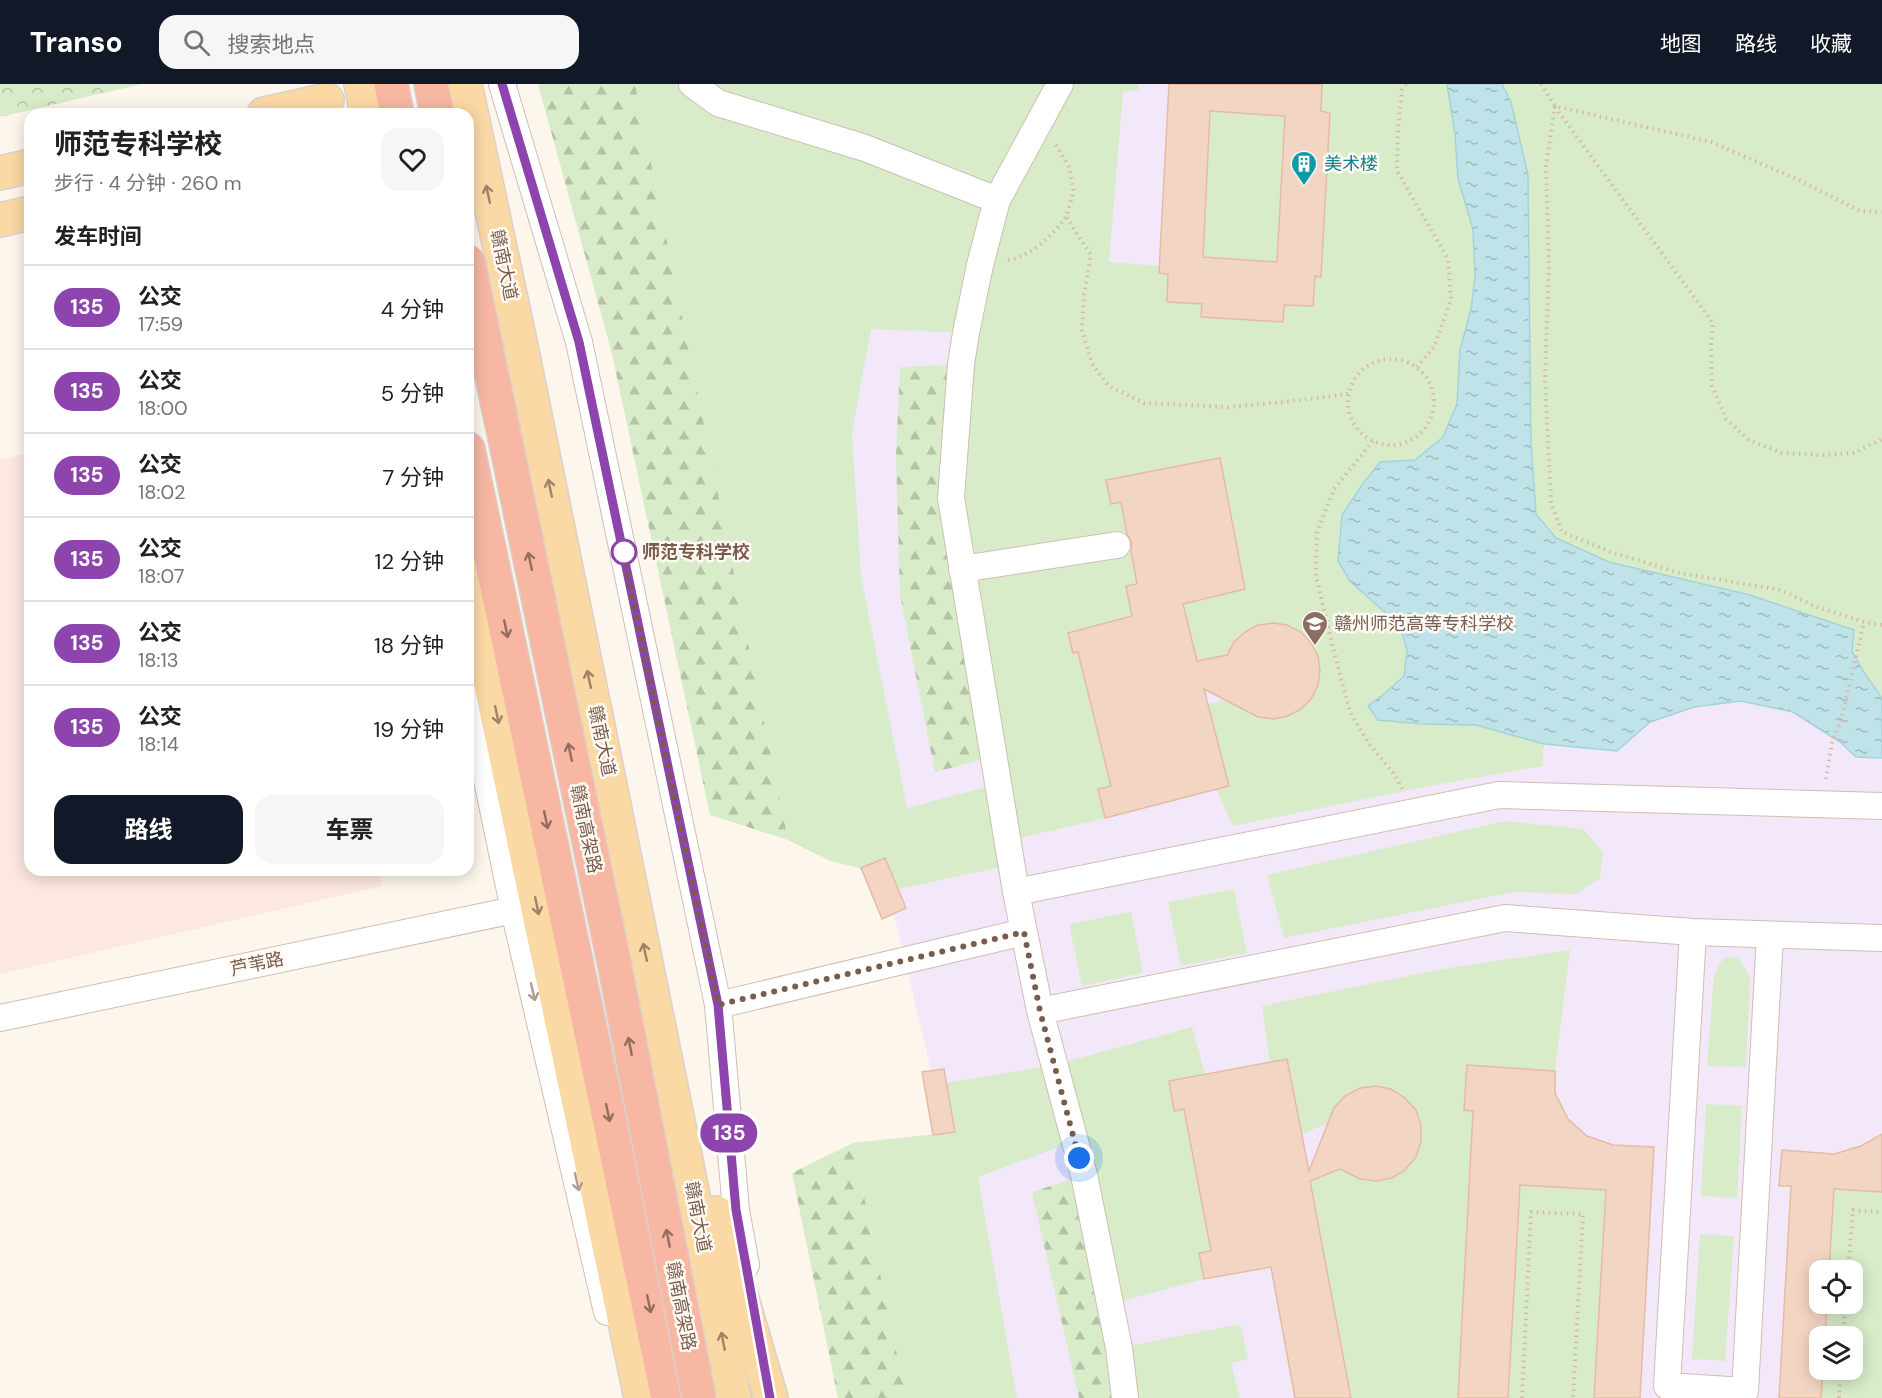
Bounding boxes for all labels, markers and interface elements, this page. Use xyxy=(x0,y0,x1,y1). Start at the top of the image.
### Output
search box xyxy=(159,15,579,69)
text: Transo xyxy=(30,24,123,61)
icon: search xyxy=(180,26,213,59)
text: 搜索地点 xyxy=(228,30,316,59)
text: 地图 xyxy=(1660,30,1702,58)
text: 路线 xyxy=(1735,30,1777,58)
text: 收藏 xyxy=(1810,30,1852,58)
text: 师范专科学校 xyxy=(54,126,222,163)
button: heart xyxy=(381,128,444,191)
building icon: 美术楼 xyxy=(1289,149,1319,187)
place label: 美术楼 xyxy=(1324,152,1378,176)
text: 步行 · 4 分钟 · 260 m xyxy=(54,170,242,196)
one-way arrow xyxy=(482,185,494,204)
text: 发车时间 xyxy=(54,222,142,251)
street label: 赣南大道 xyxy=(485,227,523,303)
text: 公交 xyxy=(138,282,182,311)
text: 135 xyxy=(70,293,104,321)
text: 4 分钟 xyxy=(381,295,444,324)
text: 17:59 xyxy=(138,311,183,337)
text: 公交 xyxy=(138,366,182,395)
text: 135 xyxy=(70,377,104,405)
text: 5 分钟 xyxy=(381,379,444,408)
text: 18:00 xyxy=(138,395,188,421)
text: 公交 xyxy=(138,450,182,479)
text: 135 xyxy=(70,461,104,489)
text: 7 分钟 xyxy=(382,463,444,492)
one-way arrow xyxy=(544,478,555,498)
text: 18:02 xyxy=(138,479,185,505)
text: 公交 xyxy=(138,534,182,563)
marker: 师范专科学校 xyxy=(611,539,637,565)
place label: 师范专科学校 xyxy=(642,540,750,564)
text: 135 xyxy=(70,545,104,573)
text: 12 分钟 xyxy=(375,547,444,576)
one-way arrow xyxy=(524,552,536,571)
text: 18:07 xyxy=(138,563,185,589)
school or university icon: 赣州师范高等专科学校 xyxy=(1300,609,1330,647)
place label: 赣州师范高等专科学校 xyxy=(1334,612,1514,636)
text: 公交 xyxy=(138,618,182,647)
one-way arrow xyxy=(501,619,512,638)
text: 135 xyxy=(70,629,104,657)
text: 18 分钟 xyxy=(374,631,444,660)
text: 18:13 xyxy=(138,647,179,673)
one-way arrow xyxy=(583,669,594,689)
text: 公交 xyxy=(138,702,182,731)
street label: 赣南大道 xyxy=(583,703,621,779)
one-way arrow xyxy=(492,705,503,724)
text: 135 xyxy=(70,713,104,741)
text: 19 分钟 xyxy=(373,715,444,744)
text: 18:14 xyxy=(138,731,179,757)
one-way arrow xyxy=(564,743,575,763)
street label: 赣南高架路 xyxy=(565,782,607,876)
button: 路线 xyxy=(54,795,243,864)
button: 车票 xyxy=(255,795,444,864)
one-way arrow xyxy=(541,810,553,829)
one-way arrow xyxy=(532,896,543,915)
one-way arrow xyxy=(639,943,650,962)
street label: 芦苇路 xyxy=(228,947,286,981)
one-way arrow xyxy=(528,982,539,1001)
one-way arrow xyxy=(624,1037,635,1057)
one-way arrow xyxy=(603,1103,614,1123)
line badge: 135 xyxy=(694,1114,764,1152)
text: 135 xyxy=(712,1119,746,1147)
your location xyxy=(1064,1143,1094,1173)
one-way arrow xyxy=(571,1172,583,1191)
street label: 赣南大道 xyxy=(679,1179,717,1255)
one-way arrow xyxy=(662,1228,673,1248)
street label: 赣南高架路 xyxy=(661,1260,701,1352)
map controls xyxy=(1809,1260,1863,1380)
button: locate xyxy=(1809,1260,1863,1314)
one-way arrow xyxy=(643,1295,655,1314)
button: layers xyxy=(1809,1326,1863,1380)
one-way arrow xyxy=(717,1331,728,1351)

